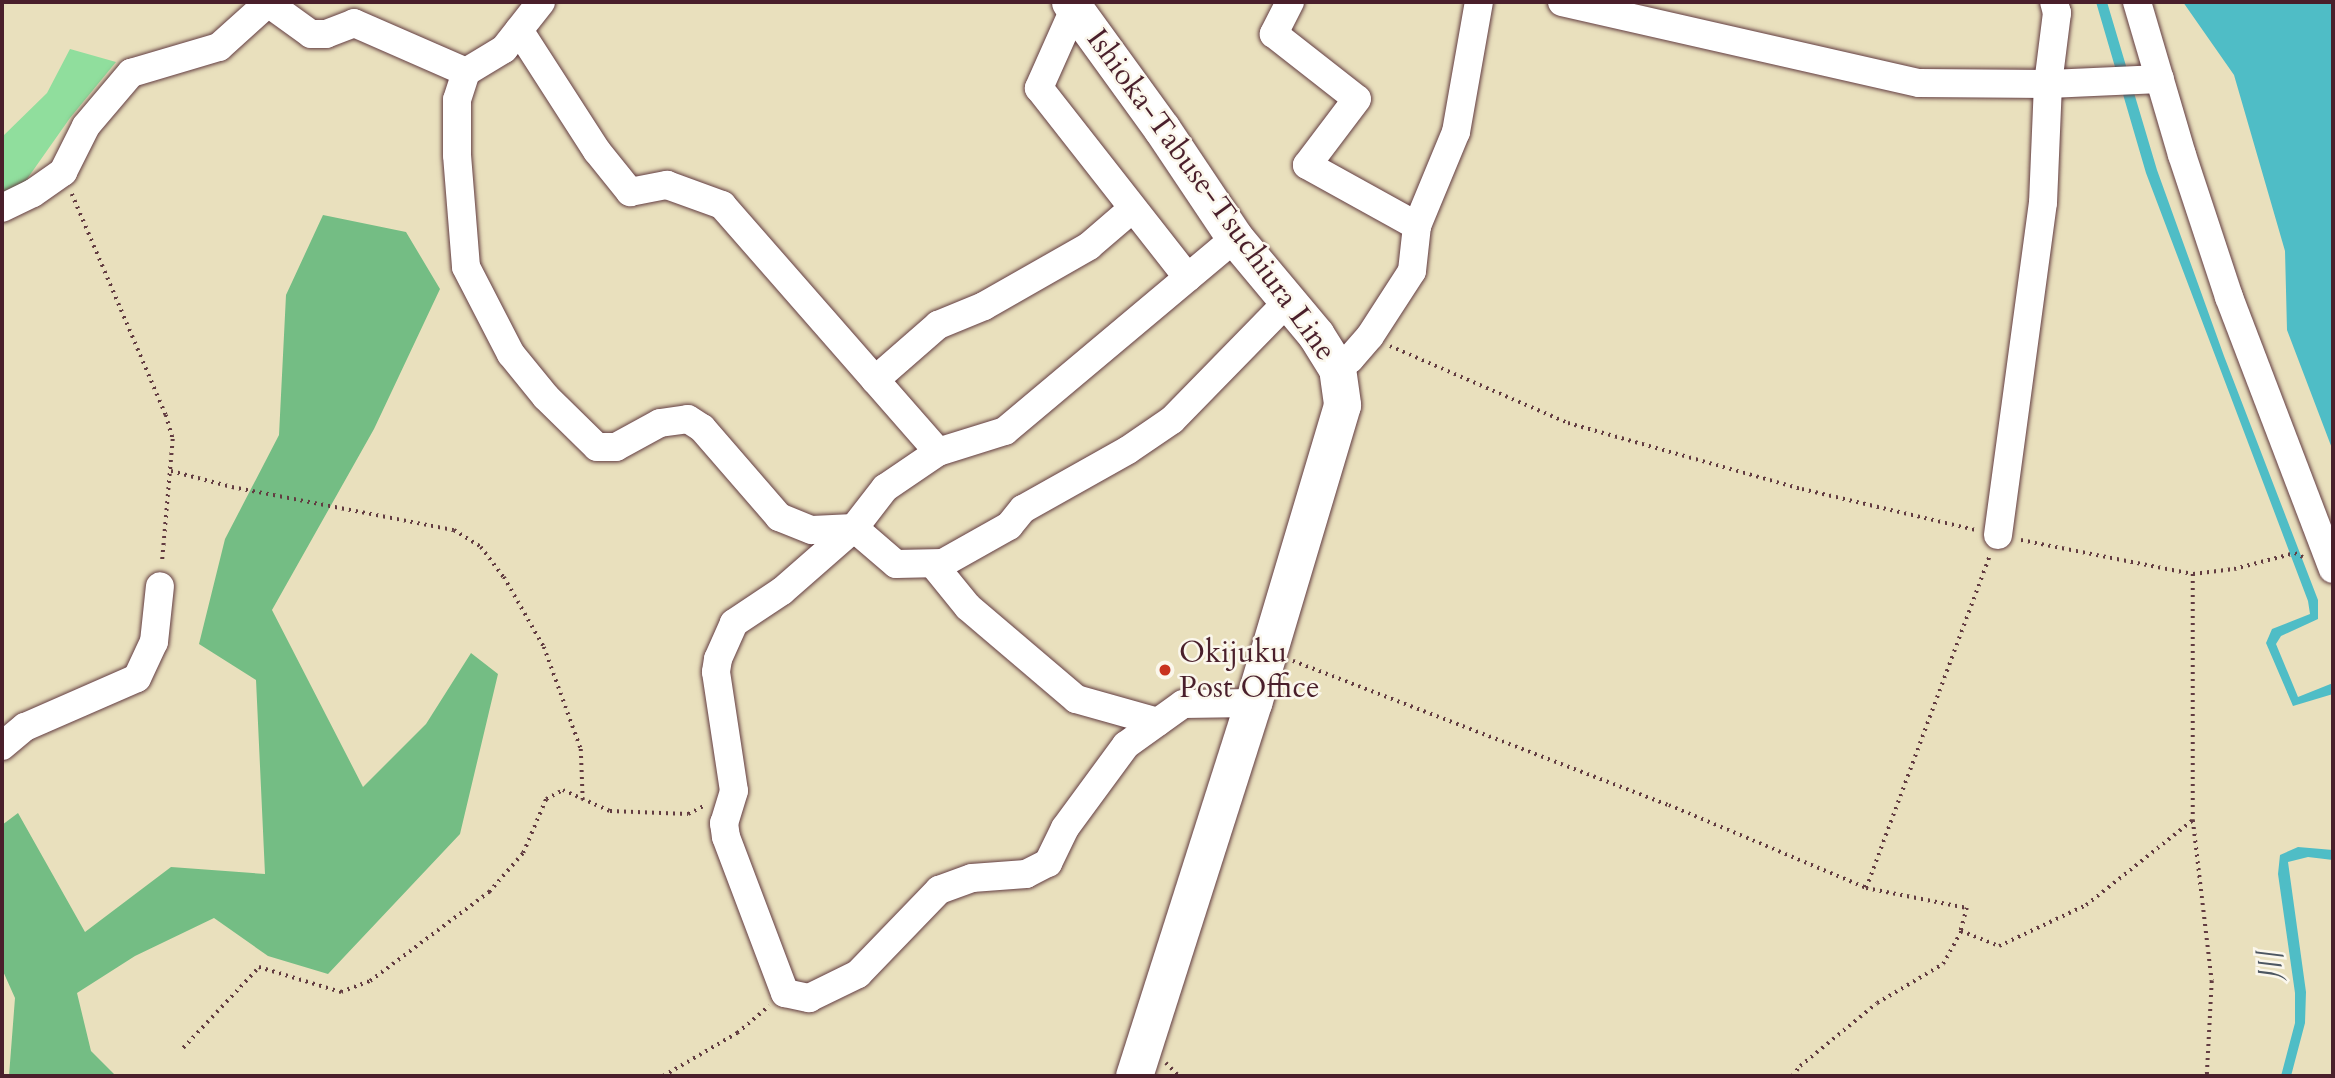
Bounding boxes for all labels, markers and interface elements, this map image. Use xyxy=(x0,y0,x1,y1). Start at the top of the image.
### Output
street label: Ishioka-Tabuse-Tsuchiura Line xyxy=(1079,22,1343,368)
place label: Okijuku Post Office xyxy=(1179,635,1320,706)
marker: Okijuku Post Office xyxy=(1157,662,1173,678)
water label: 川 xyxy=(2252,949,2294,985)

